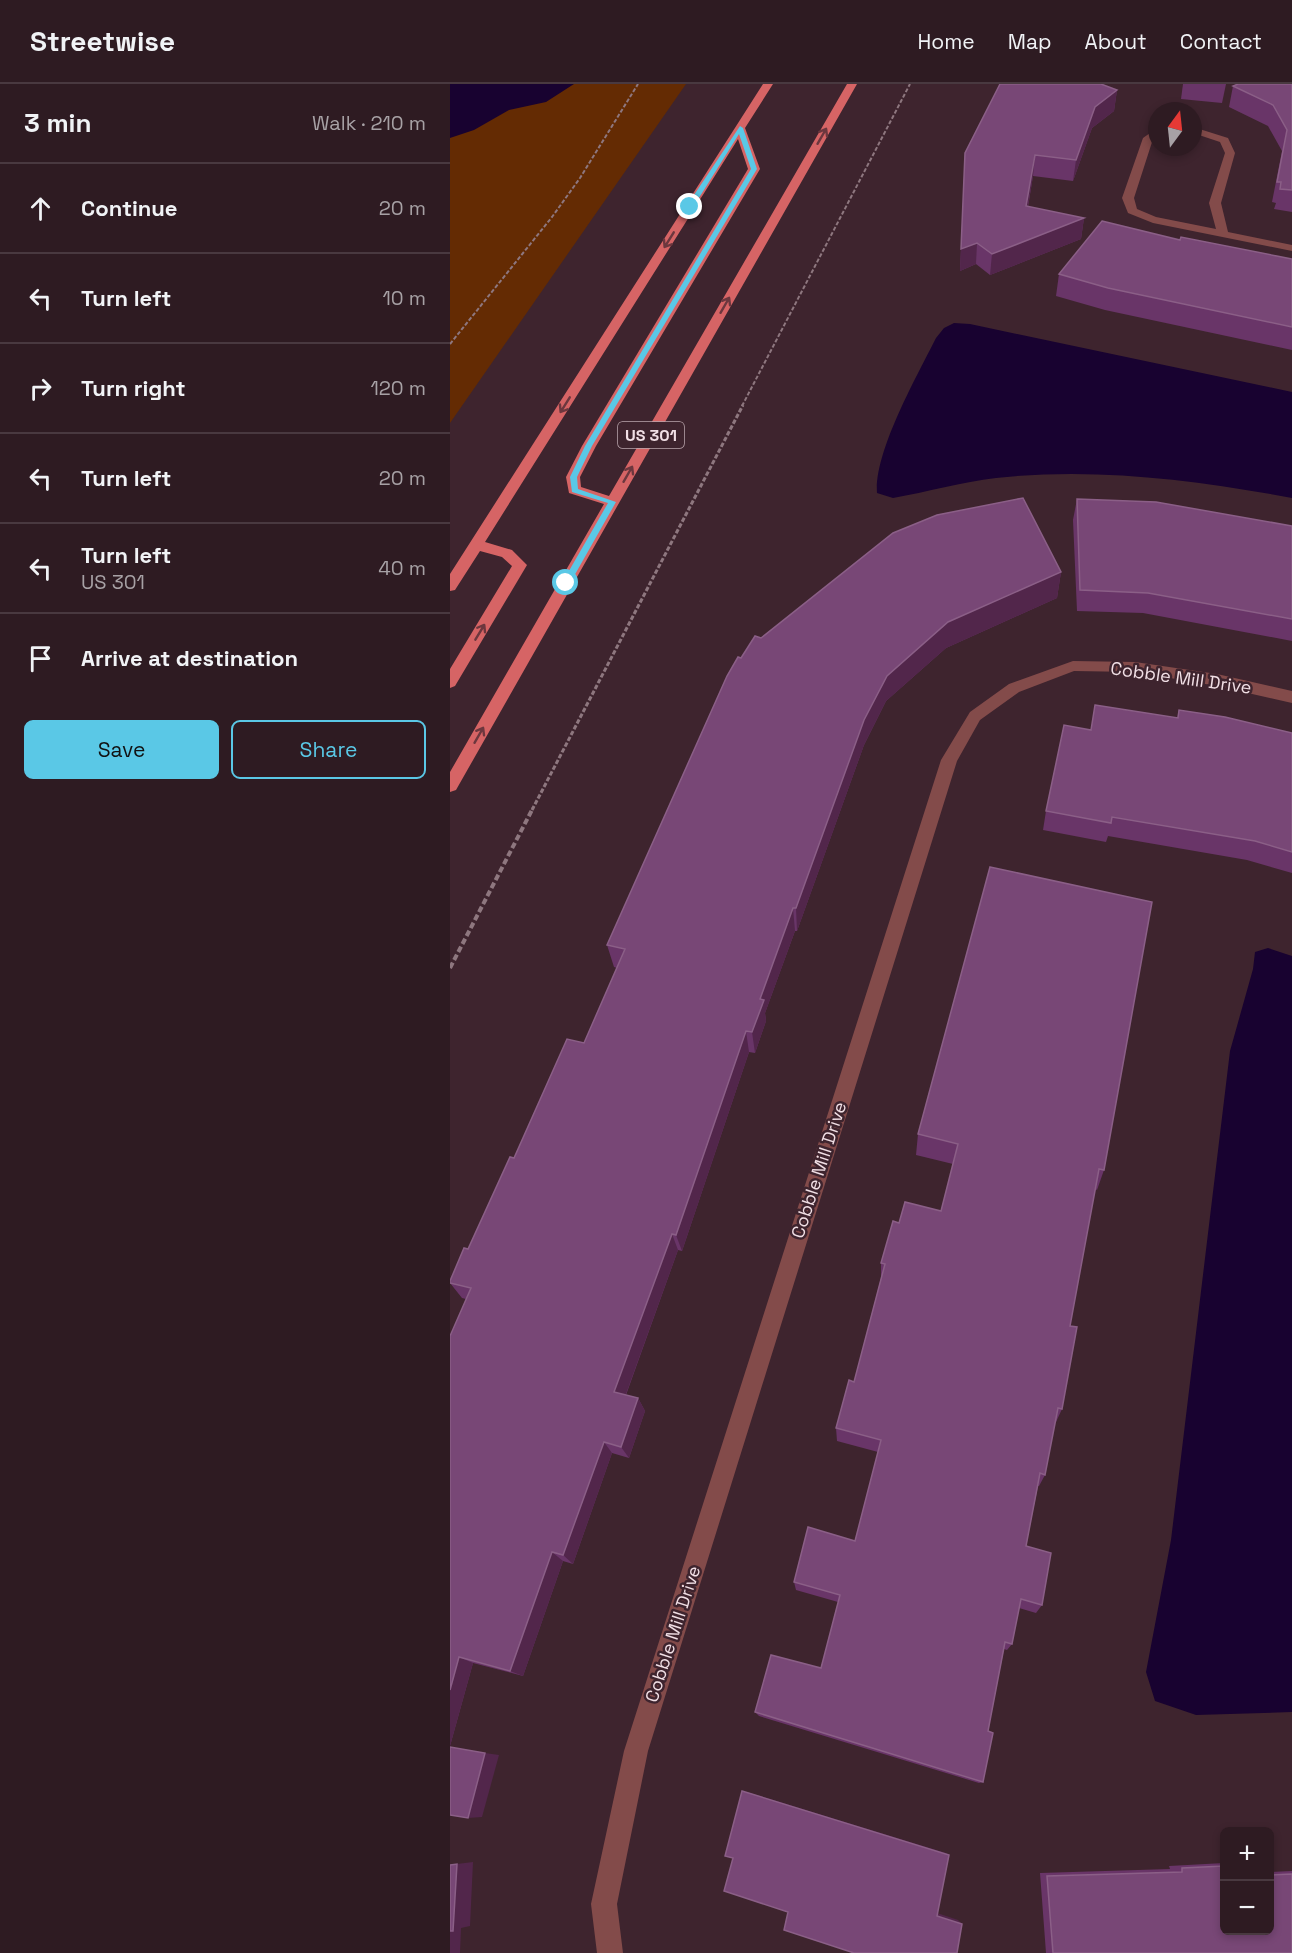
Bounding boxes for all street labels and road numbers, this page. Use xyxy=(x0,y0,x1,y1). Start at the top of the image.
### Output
road number: US 301 xyxy=(618,422,684,448)
street label: Cobble Mill Drive xyxy=(1109,656,1253,699)
street label: Cobble Mill Drive xyxy=(786,1099,851,1241)
street label: Cobble Mill Drive xyxy=(640,1563,705,1705)

